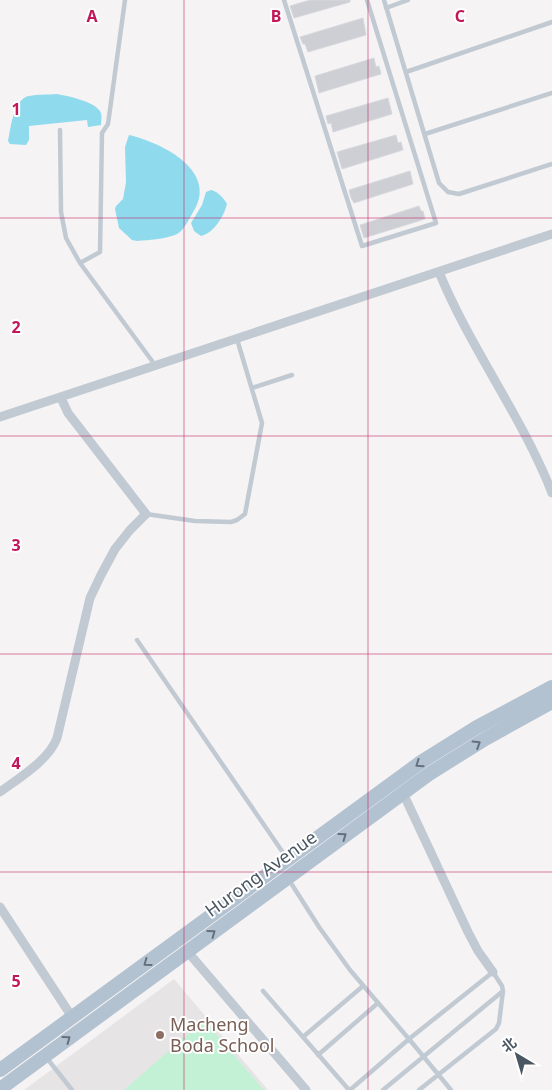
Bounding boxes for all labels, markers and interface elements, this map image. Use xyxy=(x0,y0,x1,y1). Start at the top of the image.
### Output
text: A xyxy=(86,5,98,27)
text: B xyxy=(271,5,281,27)
text: C xyxy=(455,5,465,27)
text: 1 xyxy=(11,98,21,120)
text: 2 xyxy=(11,316,21,338)
text: 3 xyxy=(11,534,21,556)
one-way arrow xyxy=(471,740,480,750)
text: 4 xyxy=(11,752,21,774)
one-way arrow xyxy=(415,758,425,767)
street label: Hurong Avenue xyxy=(200,825,321,922)
one-way arrow xyxy=(337,834,346,842)
one-way arrow xyxy=(207,929,216,939)
one-way arrow xyxy=(143,957,153,966)
text: 5 xyxy=(11,970,21,992)
place label: Macheng Boda School xyxy=(170,1012,275,1057)
marker: Macheng Boda School xyxy=(154,1029,166,1041)
north arrow xyxy=(492,1030,542,1080)
text: 北 xyxy=(497,1033,520,1056)
one-way arrow xyxy=(62,1036,71,1045)

